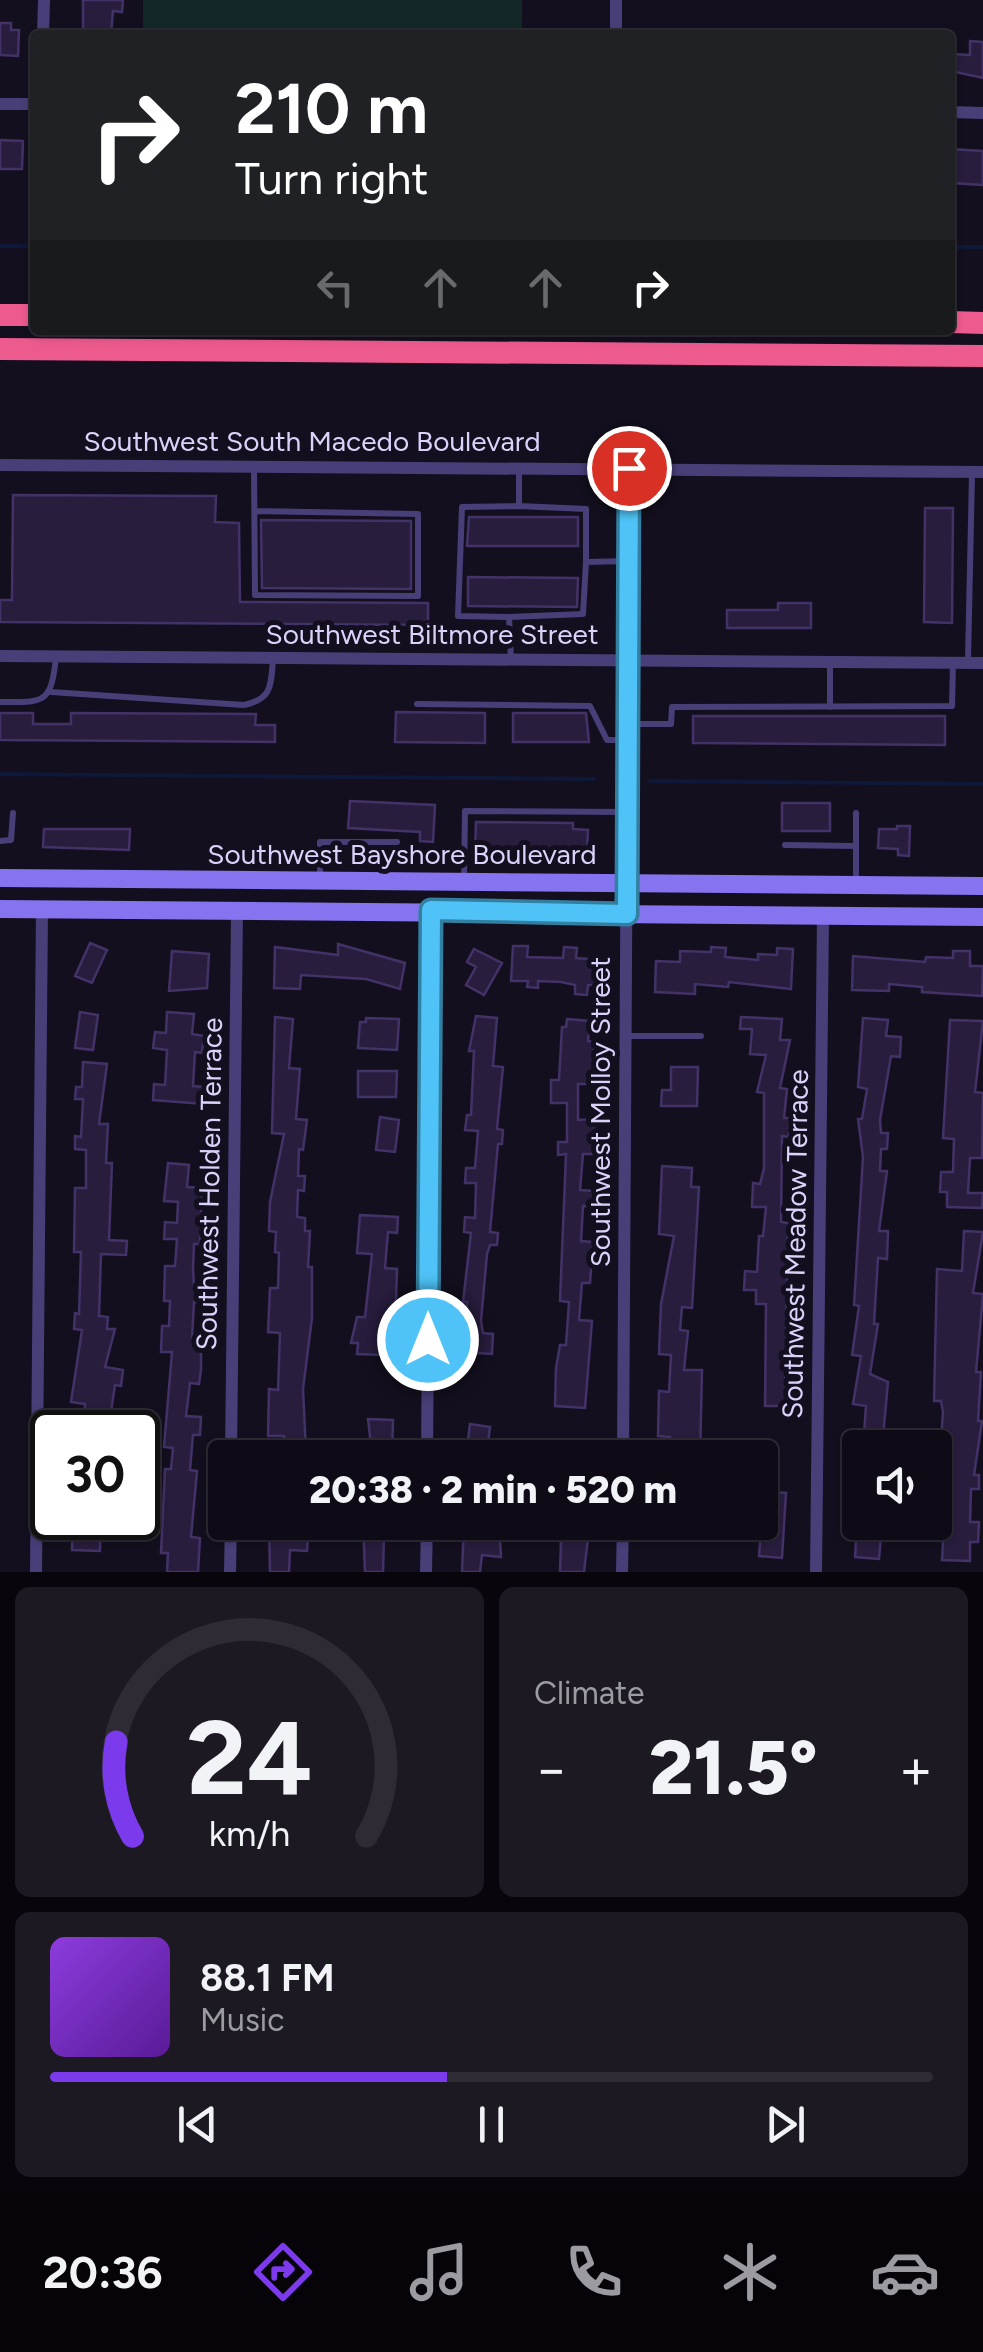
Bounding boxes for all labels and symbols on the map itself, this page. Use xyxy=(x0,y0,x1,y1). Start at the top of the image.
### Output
street label: Southwest South Macedo Boulevard xyxy=(83,424,541,458)
pin xyxy=(587,426,672,511)
street label: Southwest Biltmore Street xyxy=(265,617,599,651)
street label: Southwest Bayshore Boulevard xyxy=(207,837,597,871)
street label: Southwest Molloy Street xyxy=(583,957,617,1267)
street label: Southwest Holden Terrace xyxy=(189,1017,229,1351)
street label: Southwest Meadow Terrace xyxy=(775,1069,815,1419)
position arrow xyxy=(376,1288,480,1392)
speed limit sign: 30 xyxy=(30,1410,160,1540)

